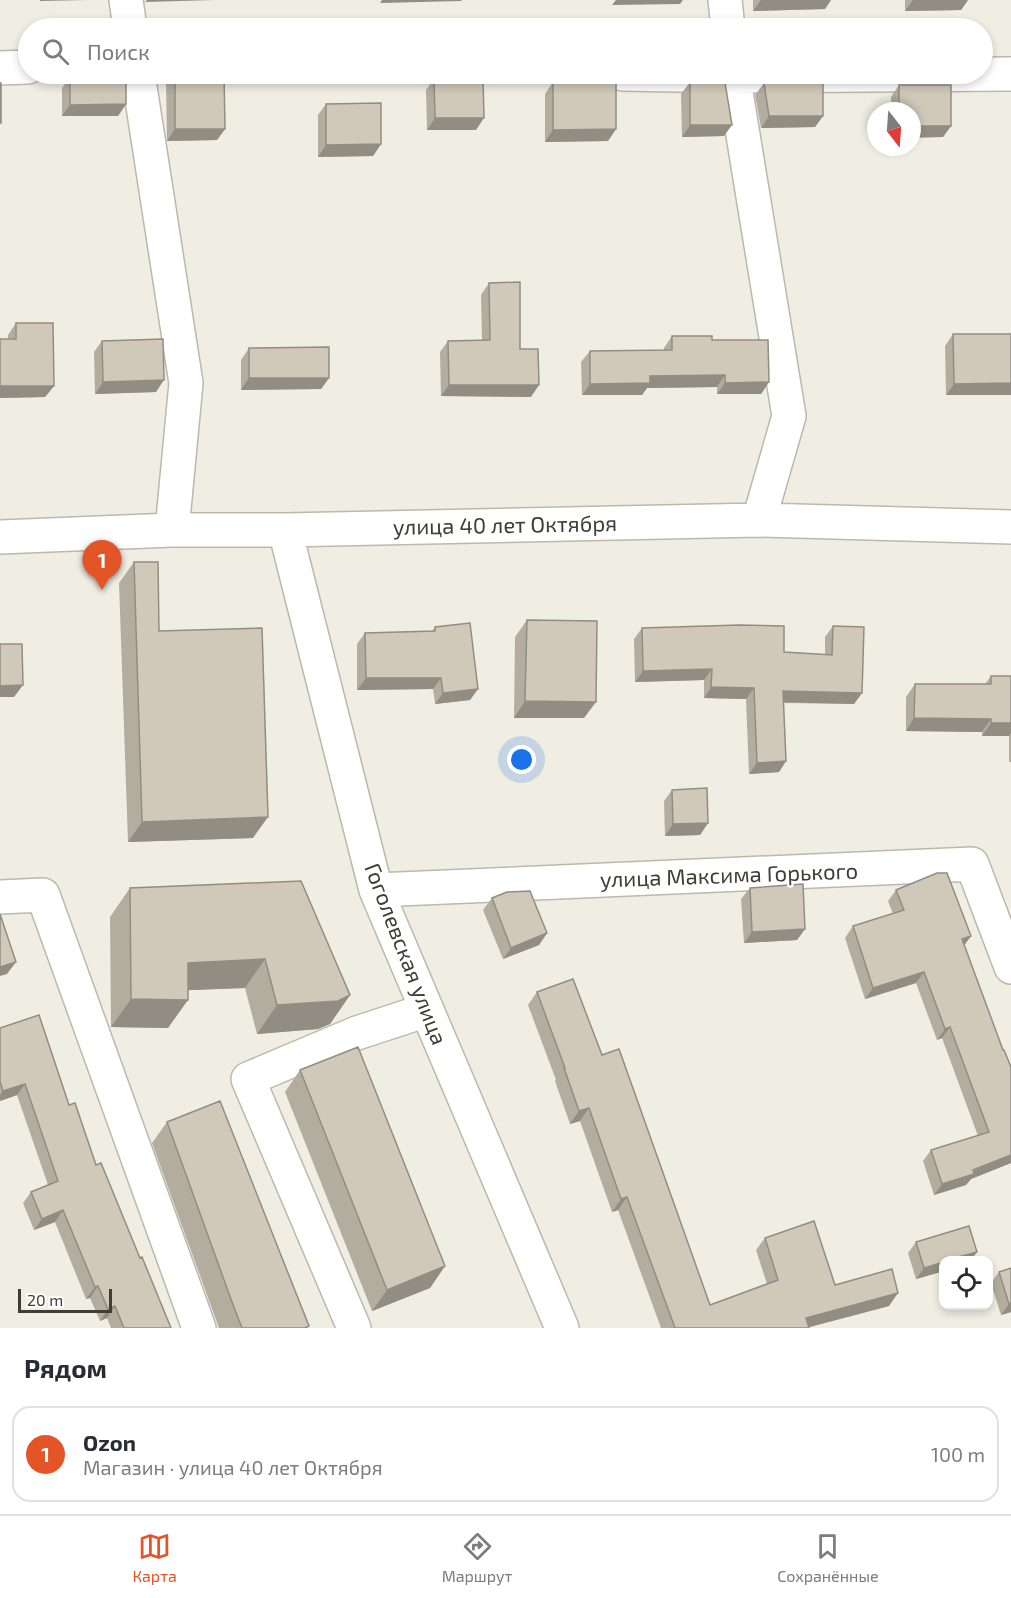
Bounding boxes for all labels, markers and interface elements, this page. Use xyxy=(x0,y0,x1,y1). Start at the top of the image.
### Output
search box xyxy=(18,18,993,84)
icon: search xyxy=(39,35,72,68)
text: Поиск xyxy=(87,38,150,64)
north arrow xyxy=(867,102,921,156)
street label: улица 40 лет Октября xyxy=(393,509,617,540)
pin: 1 xyxy=(82,540,122,590)
your location xyxy=(507,745,536,774)
street label: улица Максима Горького xyxy=(599,857,858,892)
street label: Гоголевская улица xyxy=(359,859,454,1048)
map controls xyxy=(939,1256,993,1310)
button: locate xyxy=(939,1256,993,1310)
scale bar xyxy=(18,1286,112,1314)
text: 20 m xyxy=(27,1290,63,1309)
text: Рядом xyxy=(24,1352,107,1383)
text: Ozon xyxy=(83,1429,136,1455)
text: 1 xyxy=(41,1442,50,1466)
text: 100 m xyxy=(931,1442,985,1466)
text: Магазин · улица 40 лет Октября xyxy=(83,1455,383,1479)
tab: Карта xyxy=(132,1530,177,1585)
tab: Маршрут xyxy=(442,1530,512,1585)
tab: Сохранённые xyxy=(777,1530,879,1585)

